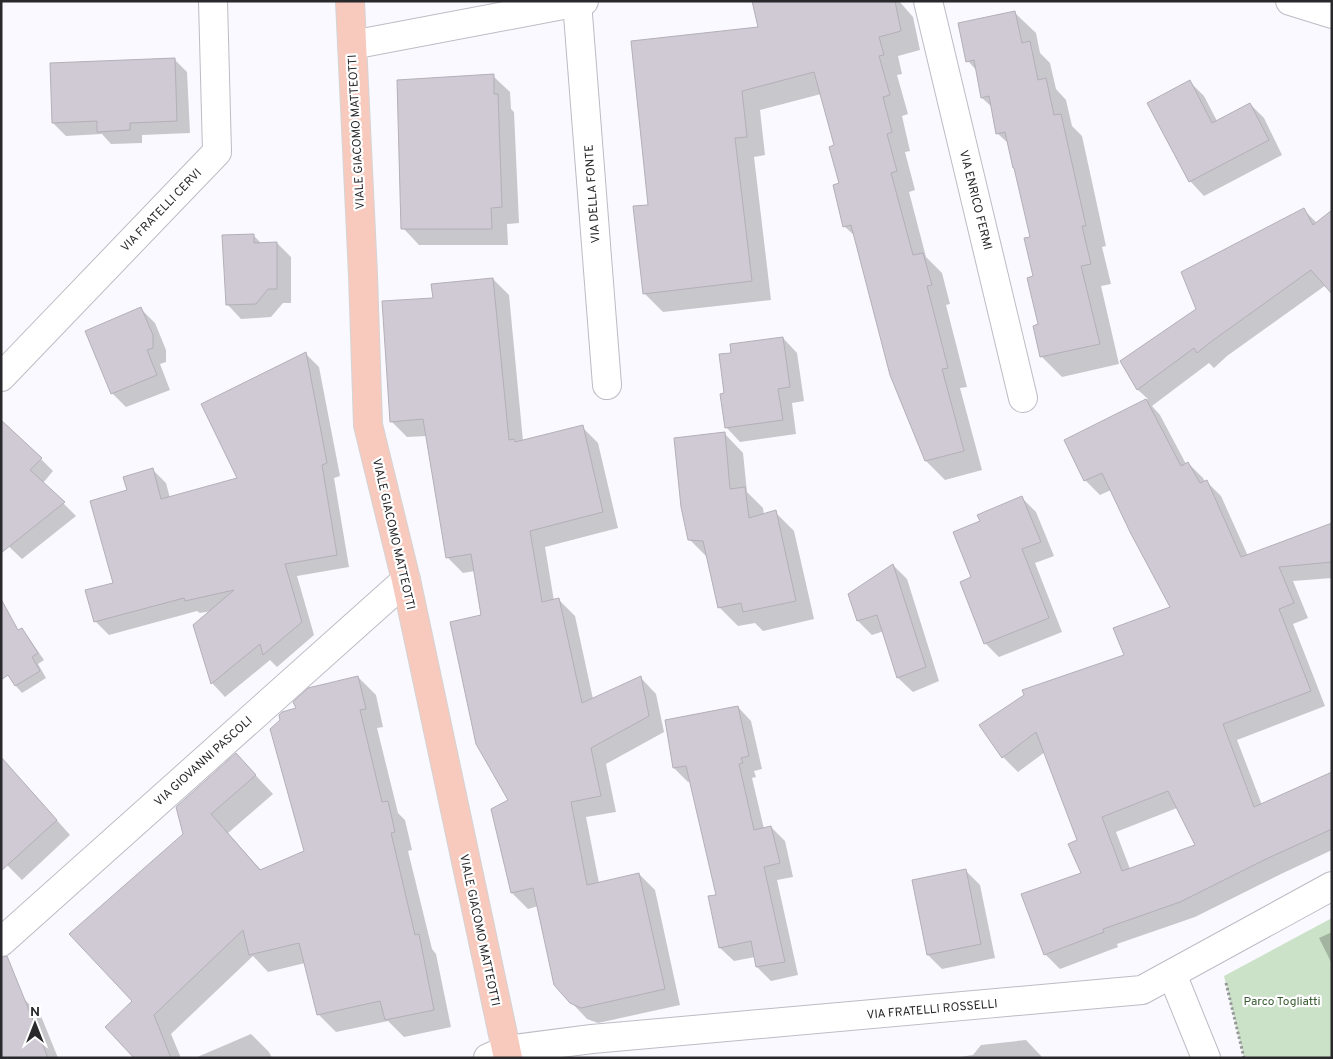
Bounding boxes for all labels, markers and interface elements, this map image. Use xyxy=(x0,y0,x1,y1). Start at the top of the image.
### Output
street label: VIALE GIACOMO MATTEOTTI xyxy=(345,54,369,210)
street label: VIA DELLA FONTE xyxy=(582,144,604,244)
street label: VIA ENRICO FERMI xyxy=(955,149,995,252)
street label: VIA FRATELLI CERVI xyxy=(118,166,206,256)
street label: VIALE GIACOMO MATTEOTTI xyxy=(368,457,418,612)
street label: VIA GIOVANNI PASCOLI xyxy=(151,713,256,810)
street label: VIALE GIACOMO MATTEOTTI xyxy=(455,853,503,1008)
park label: Parco Togliatti xyxy=(1244,994,1320,1010)
street label: VIA FRATELLI ROSSELLI xyxy=(866,996,998,1024)
north arrow xyxy=(10,999,60,1049)
text: N xyxy=(30,1004,40,1021)

